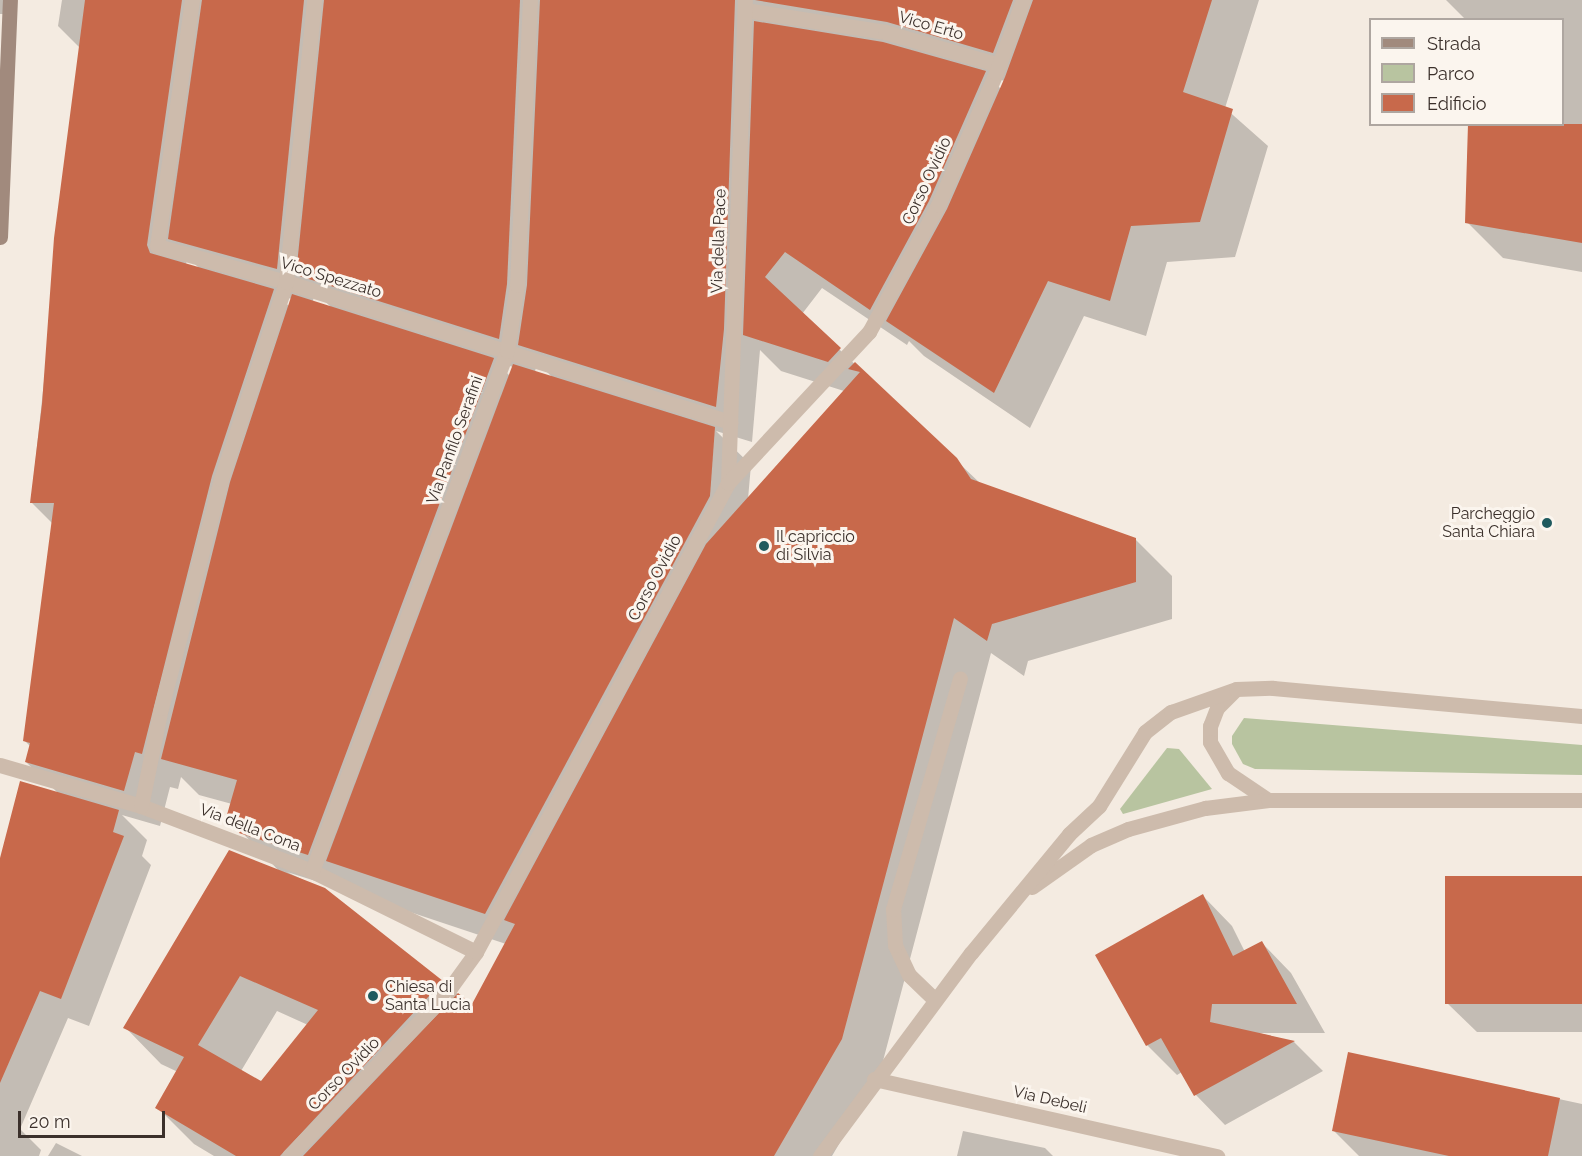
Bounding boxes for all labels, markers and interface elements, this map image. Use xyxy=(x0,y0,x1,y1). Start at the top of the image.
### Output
street label: Vico Erto xyxy=(896,8,966,44)
legend xyxy=(1369,18,1564,126)
text: Strada xyxy=(1427,33,1481,54)
text: Parco xyxy=(1427,63,1474,84)
text: Edificio xyxy=(1427,93,1486,114)
street label: Corso Ovidio xyxy=(898,134,956,228)
street label: Via della Pace xyxy=(708,188,730,294)
street label: Vico Spezzato xyxy=(278,254,384,302)
street label: Via Panfilo Serafini xyxy=(423,373,487,507)
place label: Parcheggio Santa Chiara xyxy=(1442,504,1535,542)
marker: Parcheggio Santa Chiara xyxy=(1540,516,1554,530)
place label: Il capriccio di Silvia xyxy=(776,527,855,565)
street label: Corso Ovidio xyxy=(624,532,686,624)
marker: Il capriccio di Silvia xyxy=(757,539,771,553)
street label: Via della Cona xyxy=(197,800,303,856)
place label: Chiesa di Santa Lucia xyxy=(385,977,471,1015)
marker: Chiesa di Santa Lucia xyxy=(366,989,380,1003)
street label: Corso Ovidio xyxy=(304,1033,384,1115)
street label: Via Debeli xyxy=(1011,1082,1089,1118)
scale bar xyxy=(21,1099,168,1137)
text: 20 m xyxy=(29,1111,71,1132)

